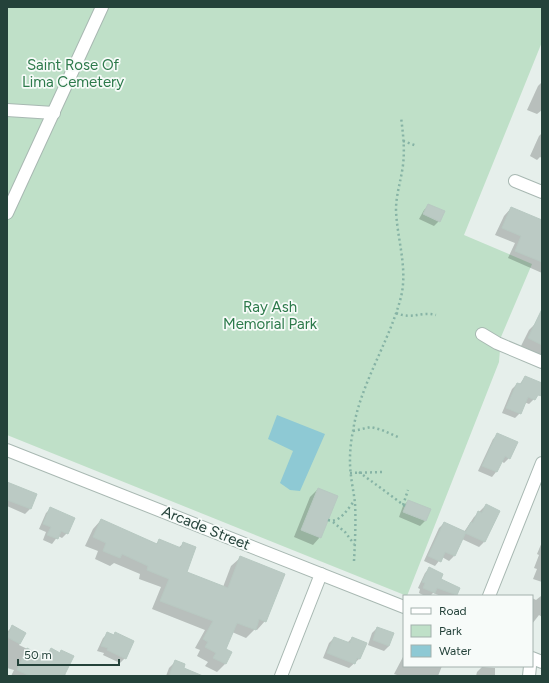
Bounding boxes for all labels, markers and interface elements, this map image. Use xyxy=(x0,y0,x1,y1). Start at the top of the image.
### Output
park label: Saint Rose Of Lima Cemetery xyxy=(22,56,124,91)
park label: Ray Ash Memorial Park xyxy=(223,298,318,333)
street label: Arcade Street xyxy=(159,502,253,554)
legend xyxy=(403,595,533,667)
text: Road xyxy=(439,604,467,618)
text: Park xyxy=(439,624,462,638)
scale bar xyxy=(18,641,119,667)
text: Water xyxy=(439,644,471,658)
text: 50 m xyxy=(24,648,52,662)

